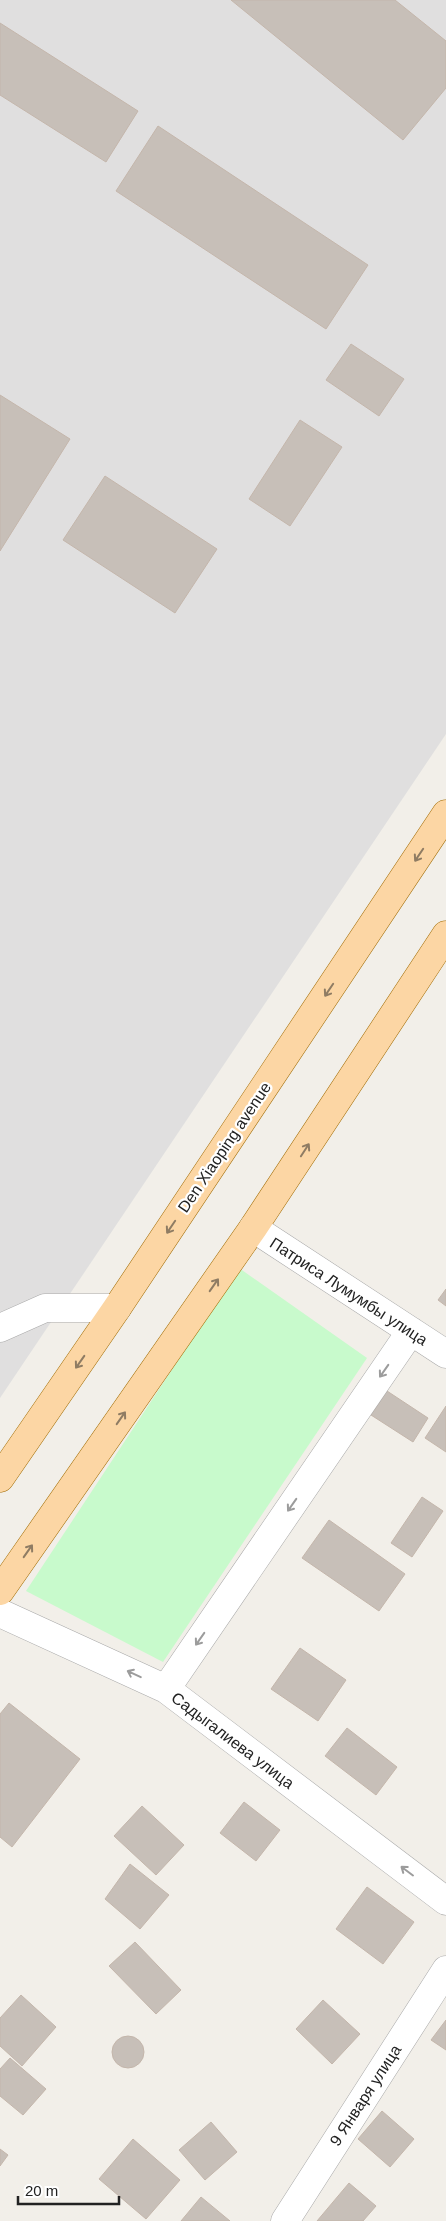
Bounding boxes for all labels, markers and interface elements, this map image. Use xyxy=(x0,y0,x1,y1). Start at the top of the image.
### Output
one-way arrow xyxy=(414,848,424,862)
one-way arrow xyxy=(324,983,334,997)
street label: Den Xiaoping avenue xyxy=(175,1079,274,1215)
one-way arrow xyxy=(299,1143,310,1157)
one-way arrow xyxy=(166,1220,176,1234)
street label: Патриса Лумумбы улица xyxy=(267,1234,431,1349)
one-way arrow xyxy=(209,1278,219,1292)
one-way arrow xyxy=(75,1355,85,1369)
one-way arrow xyxy=(379,1364,389,1378)
one-way arrow xyxy=(116,1411,126,1425)
one-way arrow xyxy=(287,1498,297,1512)
one-way arrow xyxy=(23,1545,33,1559)
one-way arrow xyxy=(195,1632,205,1646)
one-way arrow xyxy=(127,1669,142,1679)
street label: Садыгалиева улица xyxy=(168,1689,297,1792)
one-way arrow xyxy=(401,1866,414,1877)
street label: 9 Января улица xyxy=(326,2042,404,2149)
scale bar xyxy=(18,2174,119,2206)
text: 20 m xyxy=(25,2182,58,2199)

